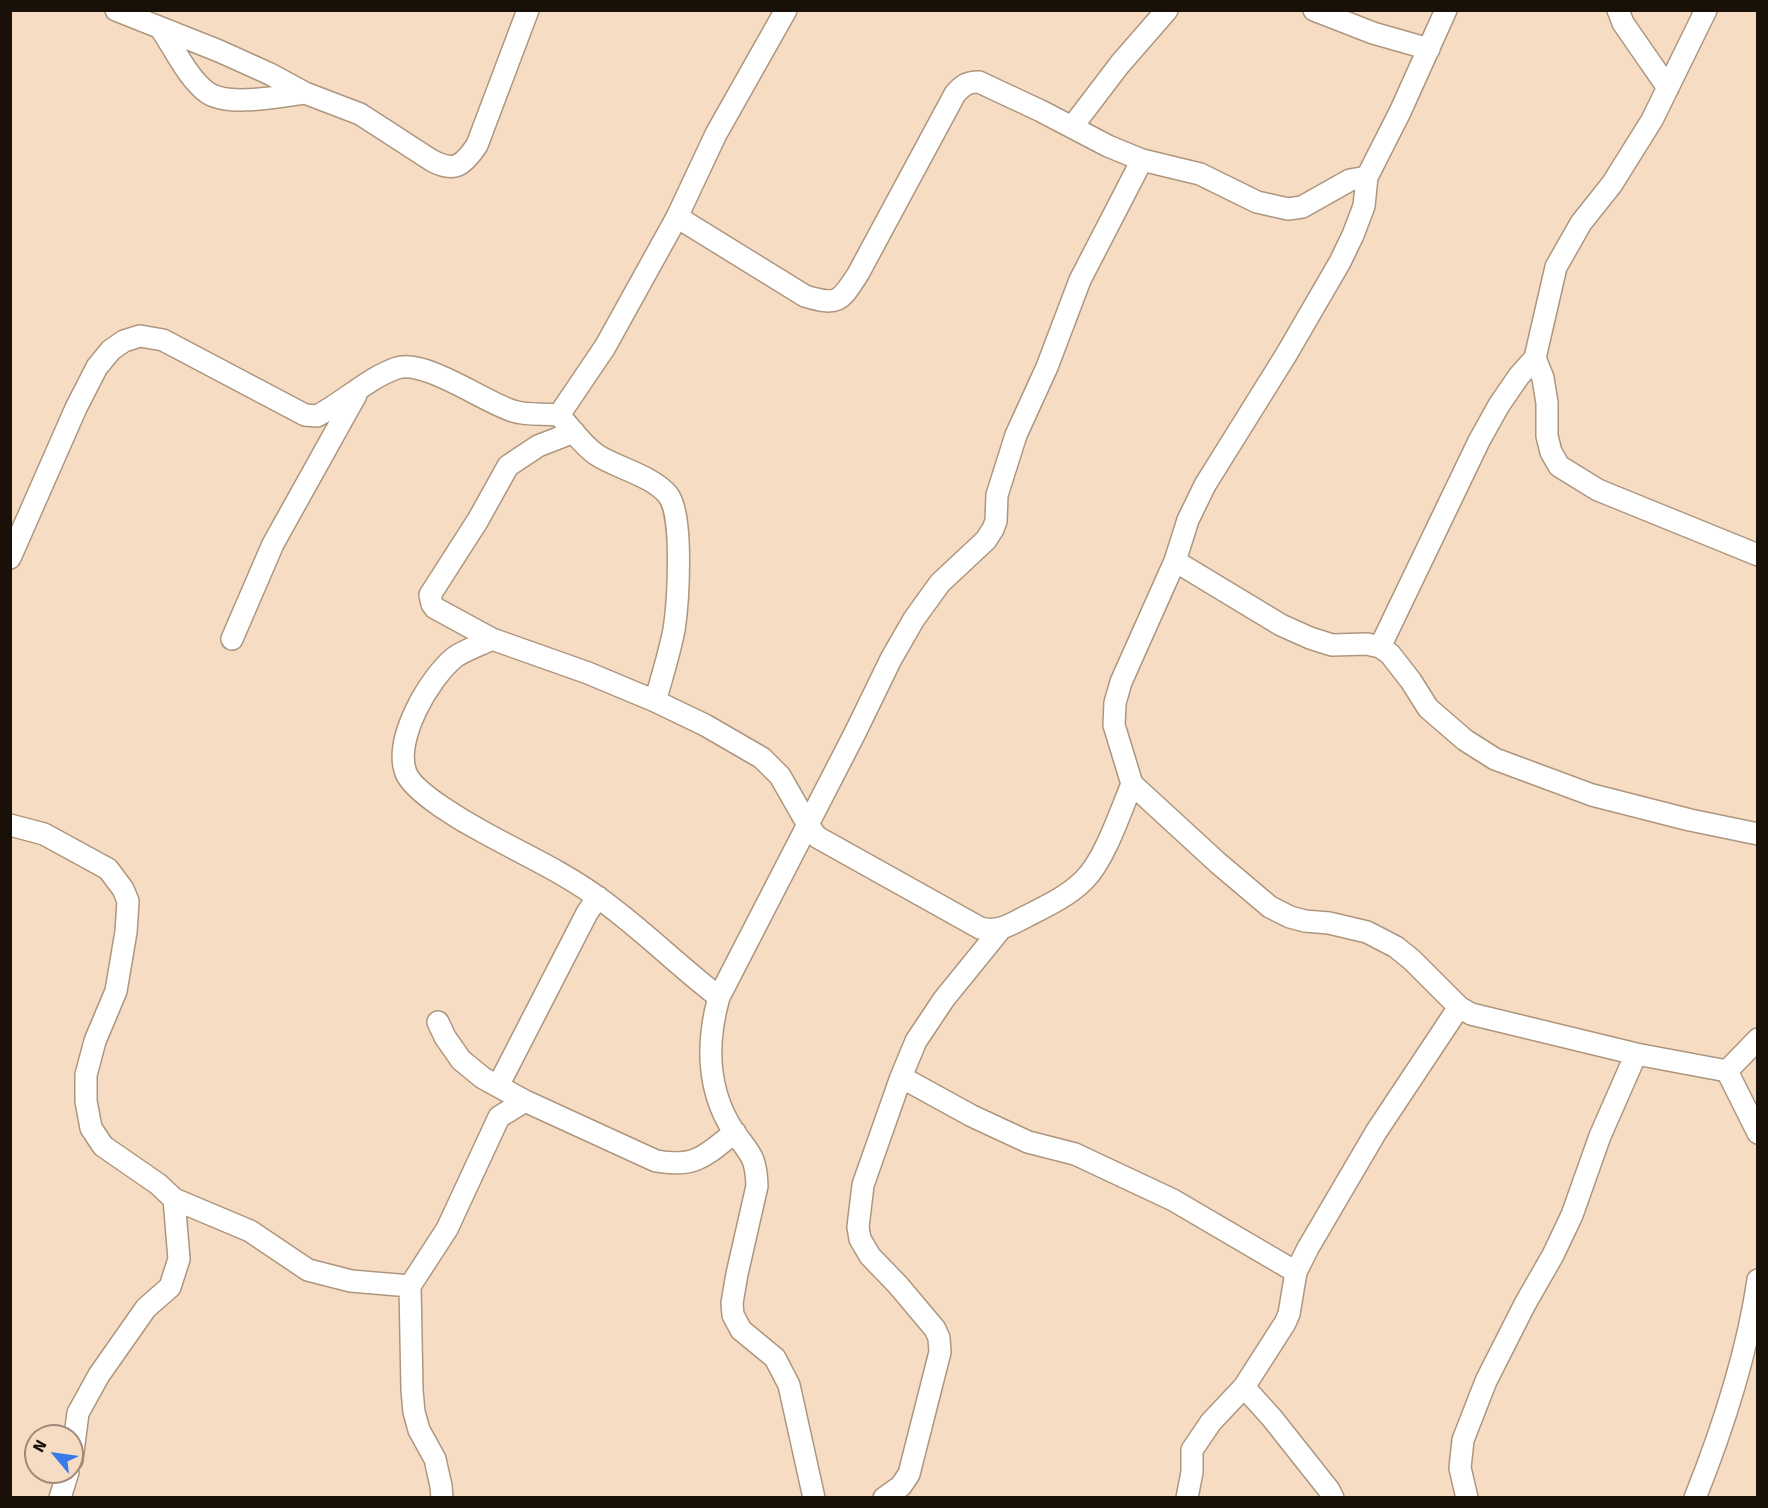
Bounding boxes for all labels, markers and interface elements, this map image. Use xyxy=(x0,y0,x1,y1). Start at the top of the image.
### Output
north arrow xyxy=(24,1424,84,1484)
text: N xyxy=(29,1437,51,1456)

